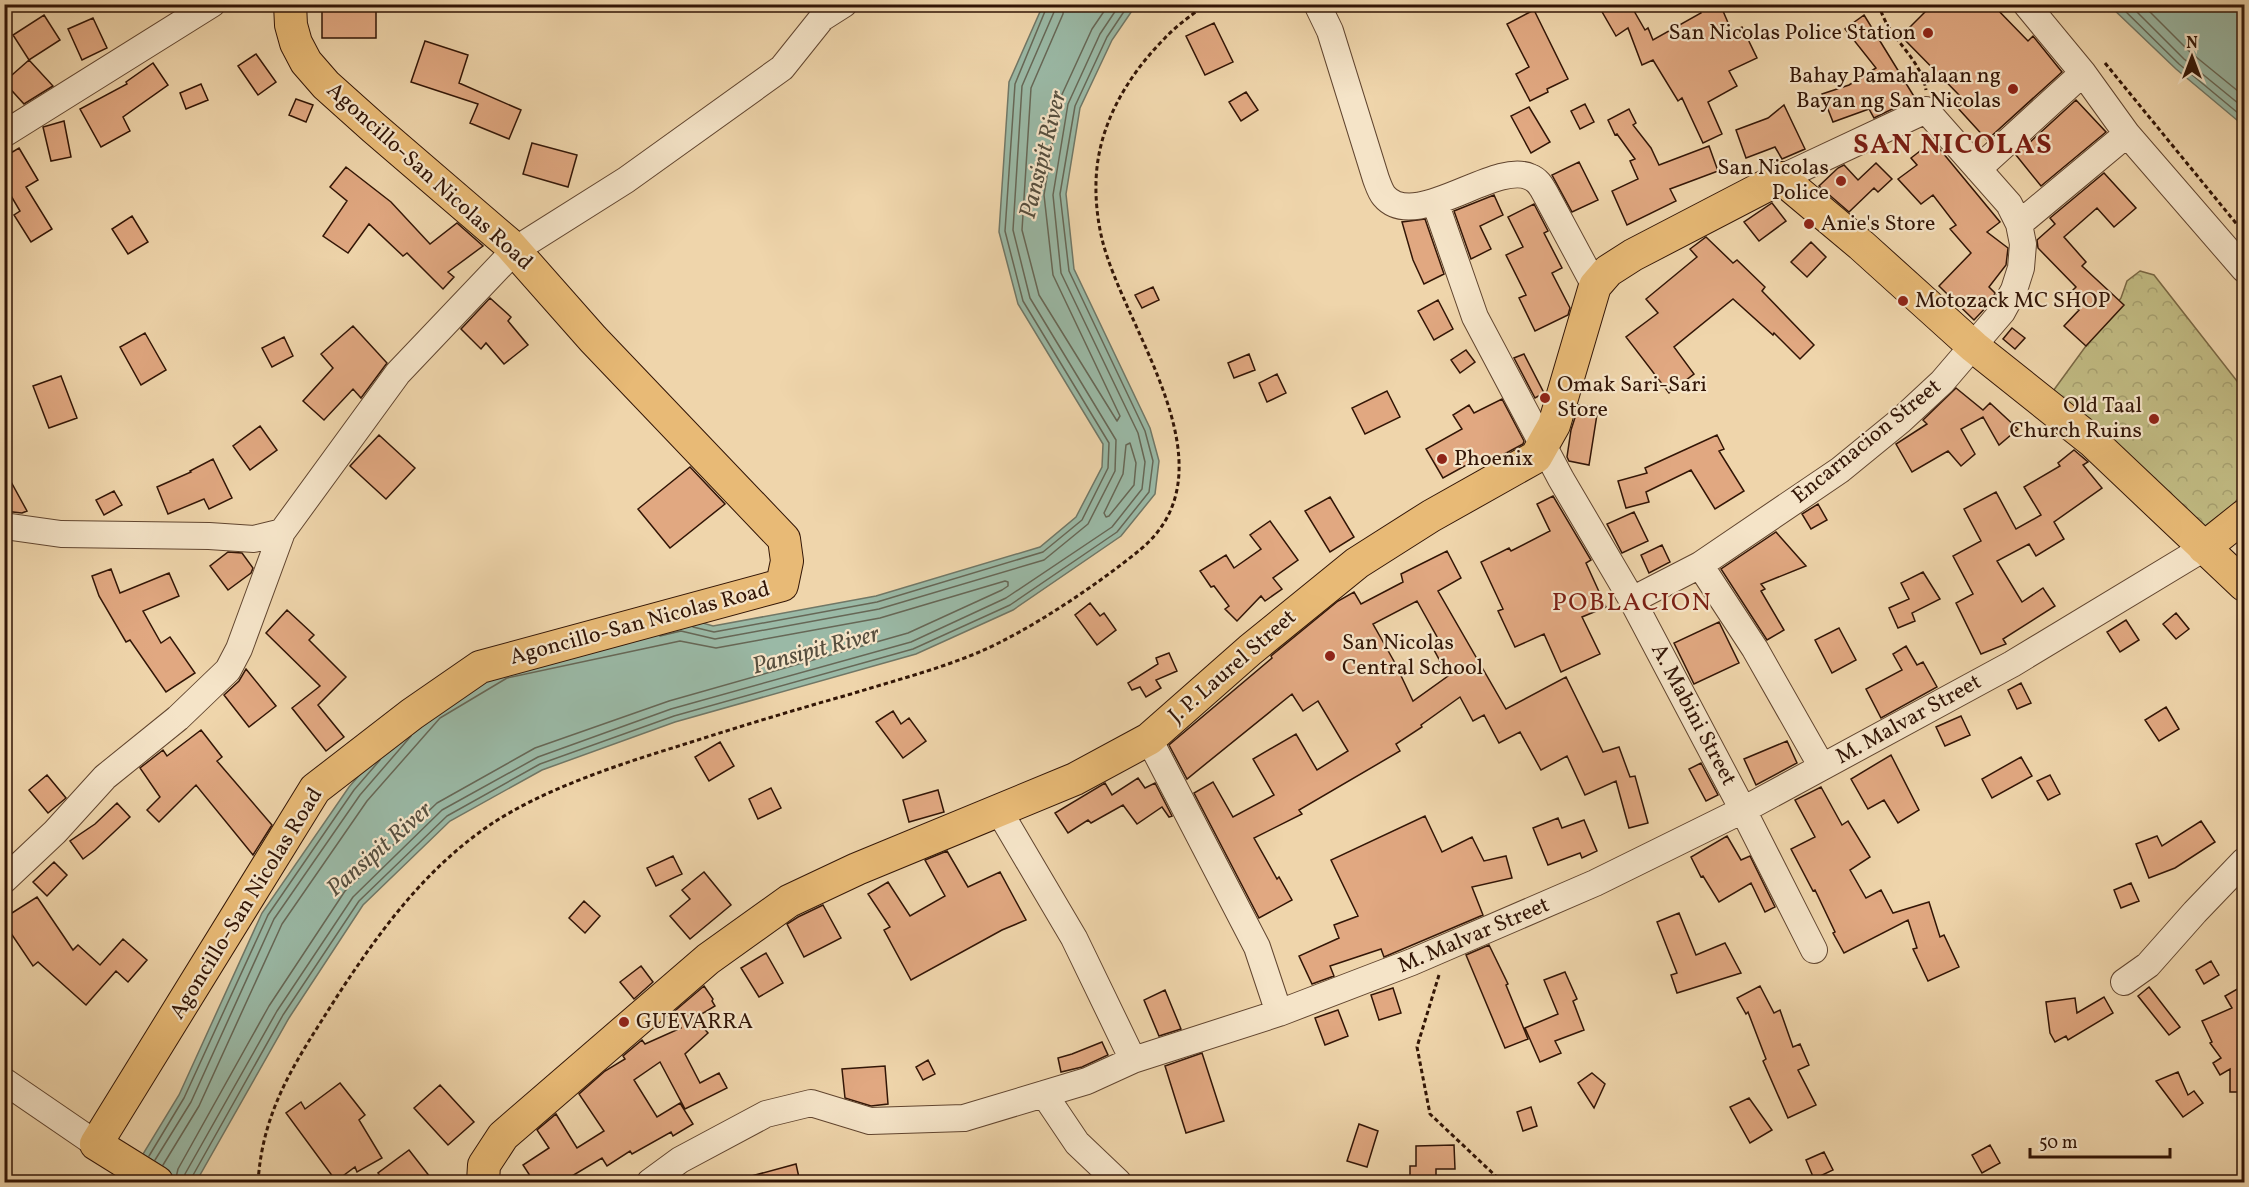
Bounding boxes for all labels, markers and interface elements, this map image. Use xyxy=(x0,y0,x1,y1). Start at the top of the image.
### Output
place label: San Nicolas Police Station xyxy=(1668,18,1916,49)
marker: San Nicolas Police Station xyxy=(1921,26,1935,40)
north arrow xyxy=(2162,27,2222,87)
text: N xyxy=(2186,33,2198,55)
place label: Bahay Pamahalaan ng Bayan ng San Nicolas xyxy=(1789,61,2001,117)
street label: Agoncillo-San Nicolas Road xyxy=(319,76,539,278)
marker: Bahay Pamahalaan ng Bayan ng San Nicolas xyxy=(2006,82,2020,96)
water label: Pansipit River xyxy=(1012,87,1077,222)
district label: SAN NICOLAS xyxy=(1853,126,2053,165)
place label: San Nicolas Police xyxy=(1717,153,1829,209)
marker: San Nicolas Police xyxy=(1834,174,1848,188)
place label: Anie's Store xyxy=(1821,209,1935,240)
marker: Anie's Store xyxy=(1802,217,1816,231)
place label: Motozack MC SHOP xyxy=(1915,286,2111,317)
marker: Motozack MC SHOP xyxy=(1896,294,1910,308)
place label: Omak Sari-Sari Store xyxy=(1557,370,1707,426)
street label: Encarnacion Street xyxy=(1786,372,1948,512)
marker: Omak Sari-Sari Store xyxy=(1538,391,1552,405)
place label: Old Taal Church Ruins xyxy=(2009,391,2142,447)
marker: Old Taal Church Ruins xyxy=(2147,412,2161,426)
place label: Phoenix xyxy=(1454,444,1533,475)
marker: Phoenix xyxy=(1435,452,1449,466)
street label: Agoncillo-San Nicolas Road xyxy=(507,574,773,674)
district label: POBLACION xyxy=(1552,585,1712,621)
street label: J. P. Laurel Street xyxy=(1162,603,1304,731)
water label: Pansipit River xyxy=(749,617,884,684)
place label: San Nicolas Central School xyxy=(1342,628,1483,684)
street label: A. Mabini Street xyxy=(1642,638,1744,792)
marker: San Nicolas Central School xyxy=(1323,649,1337,663)
street label: M. Malvar Street xyxy=(1831,667,1988,773)
street label: Agoncillo-San Nicolas Road xyxy=(163,782,331,1026)
water label: Pansipit River xyxy=(320,794,441,906)
street label: M. Malvar Street xyxy=(1393,890,1555,982)
place label: GUEVARRA xyxy=(636,1007,753,1038)
marker: GUEVARRA xyxy=(617,1015,631,1029)
scale bar xyxy=(2030,1121,2170,1159)
text: 50 m xyxy=(2039,1131,2078,1156)

